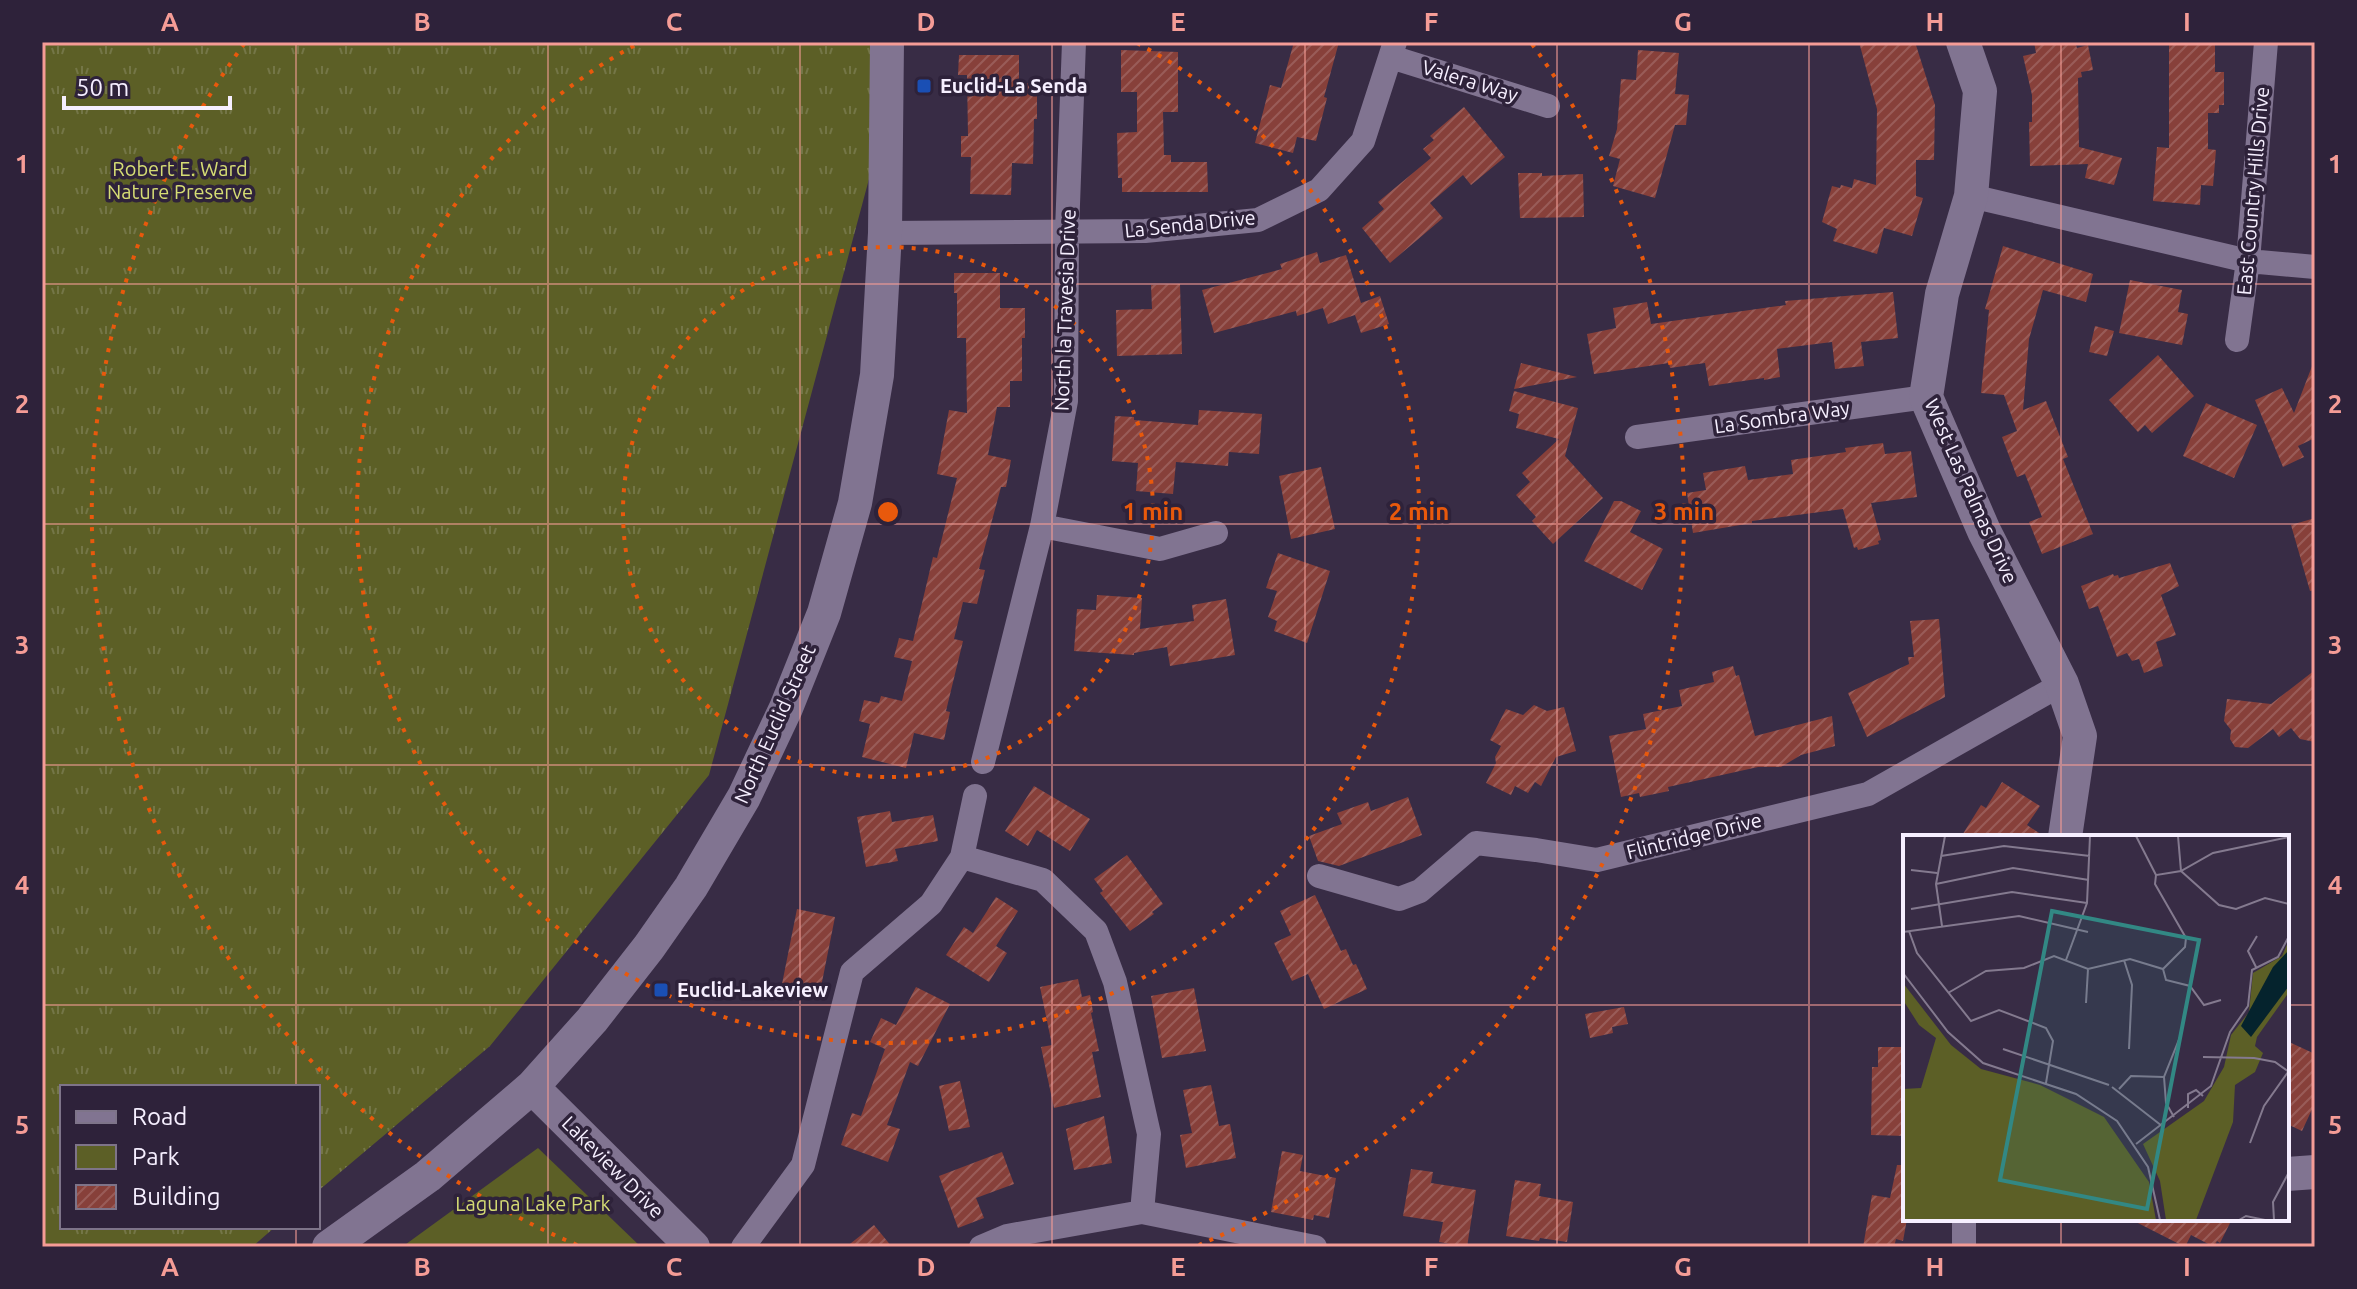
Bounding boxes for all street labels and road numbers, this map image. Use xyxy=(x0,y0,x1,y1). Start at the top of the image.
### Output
street label: Valera Way xyxy=(1419,55,1521,106)
street label: East Country Hills Drive xyxy=(2232,86,2273,296)
street label: La Senda Drive xyxy=(1123,205,1257,242)
street label: North la Travesia Drive xyxy=(1049,209,1080,411)
street label: West Las Palmas Drive xyxy=(1920,395,2023,587)
street label: La Sombra Way xyxy=(1713,396,1852,437)
street label: North Euclid Street xyxy=(729,641,820,807)
street label: Flintridge Drive xyxy=(1624,808,1764,863)
street label: Lakeview Drive xyxy=(558,1111,669,1222)

